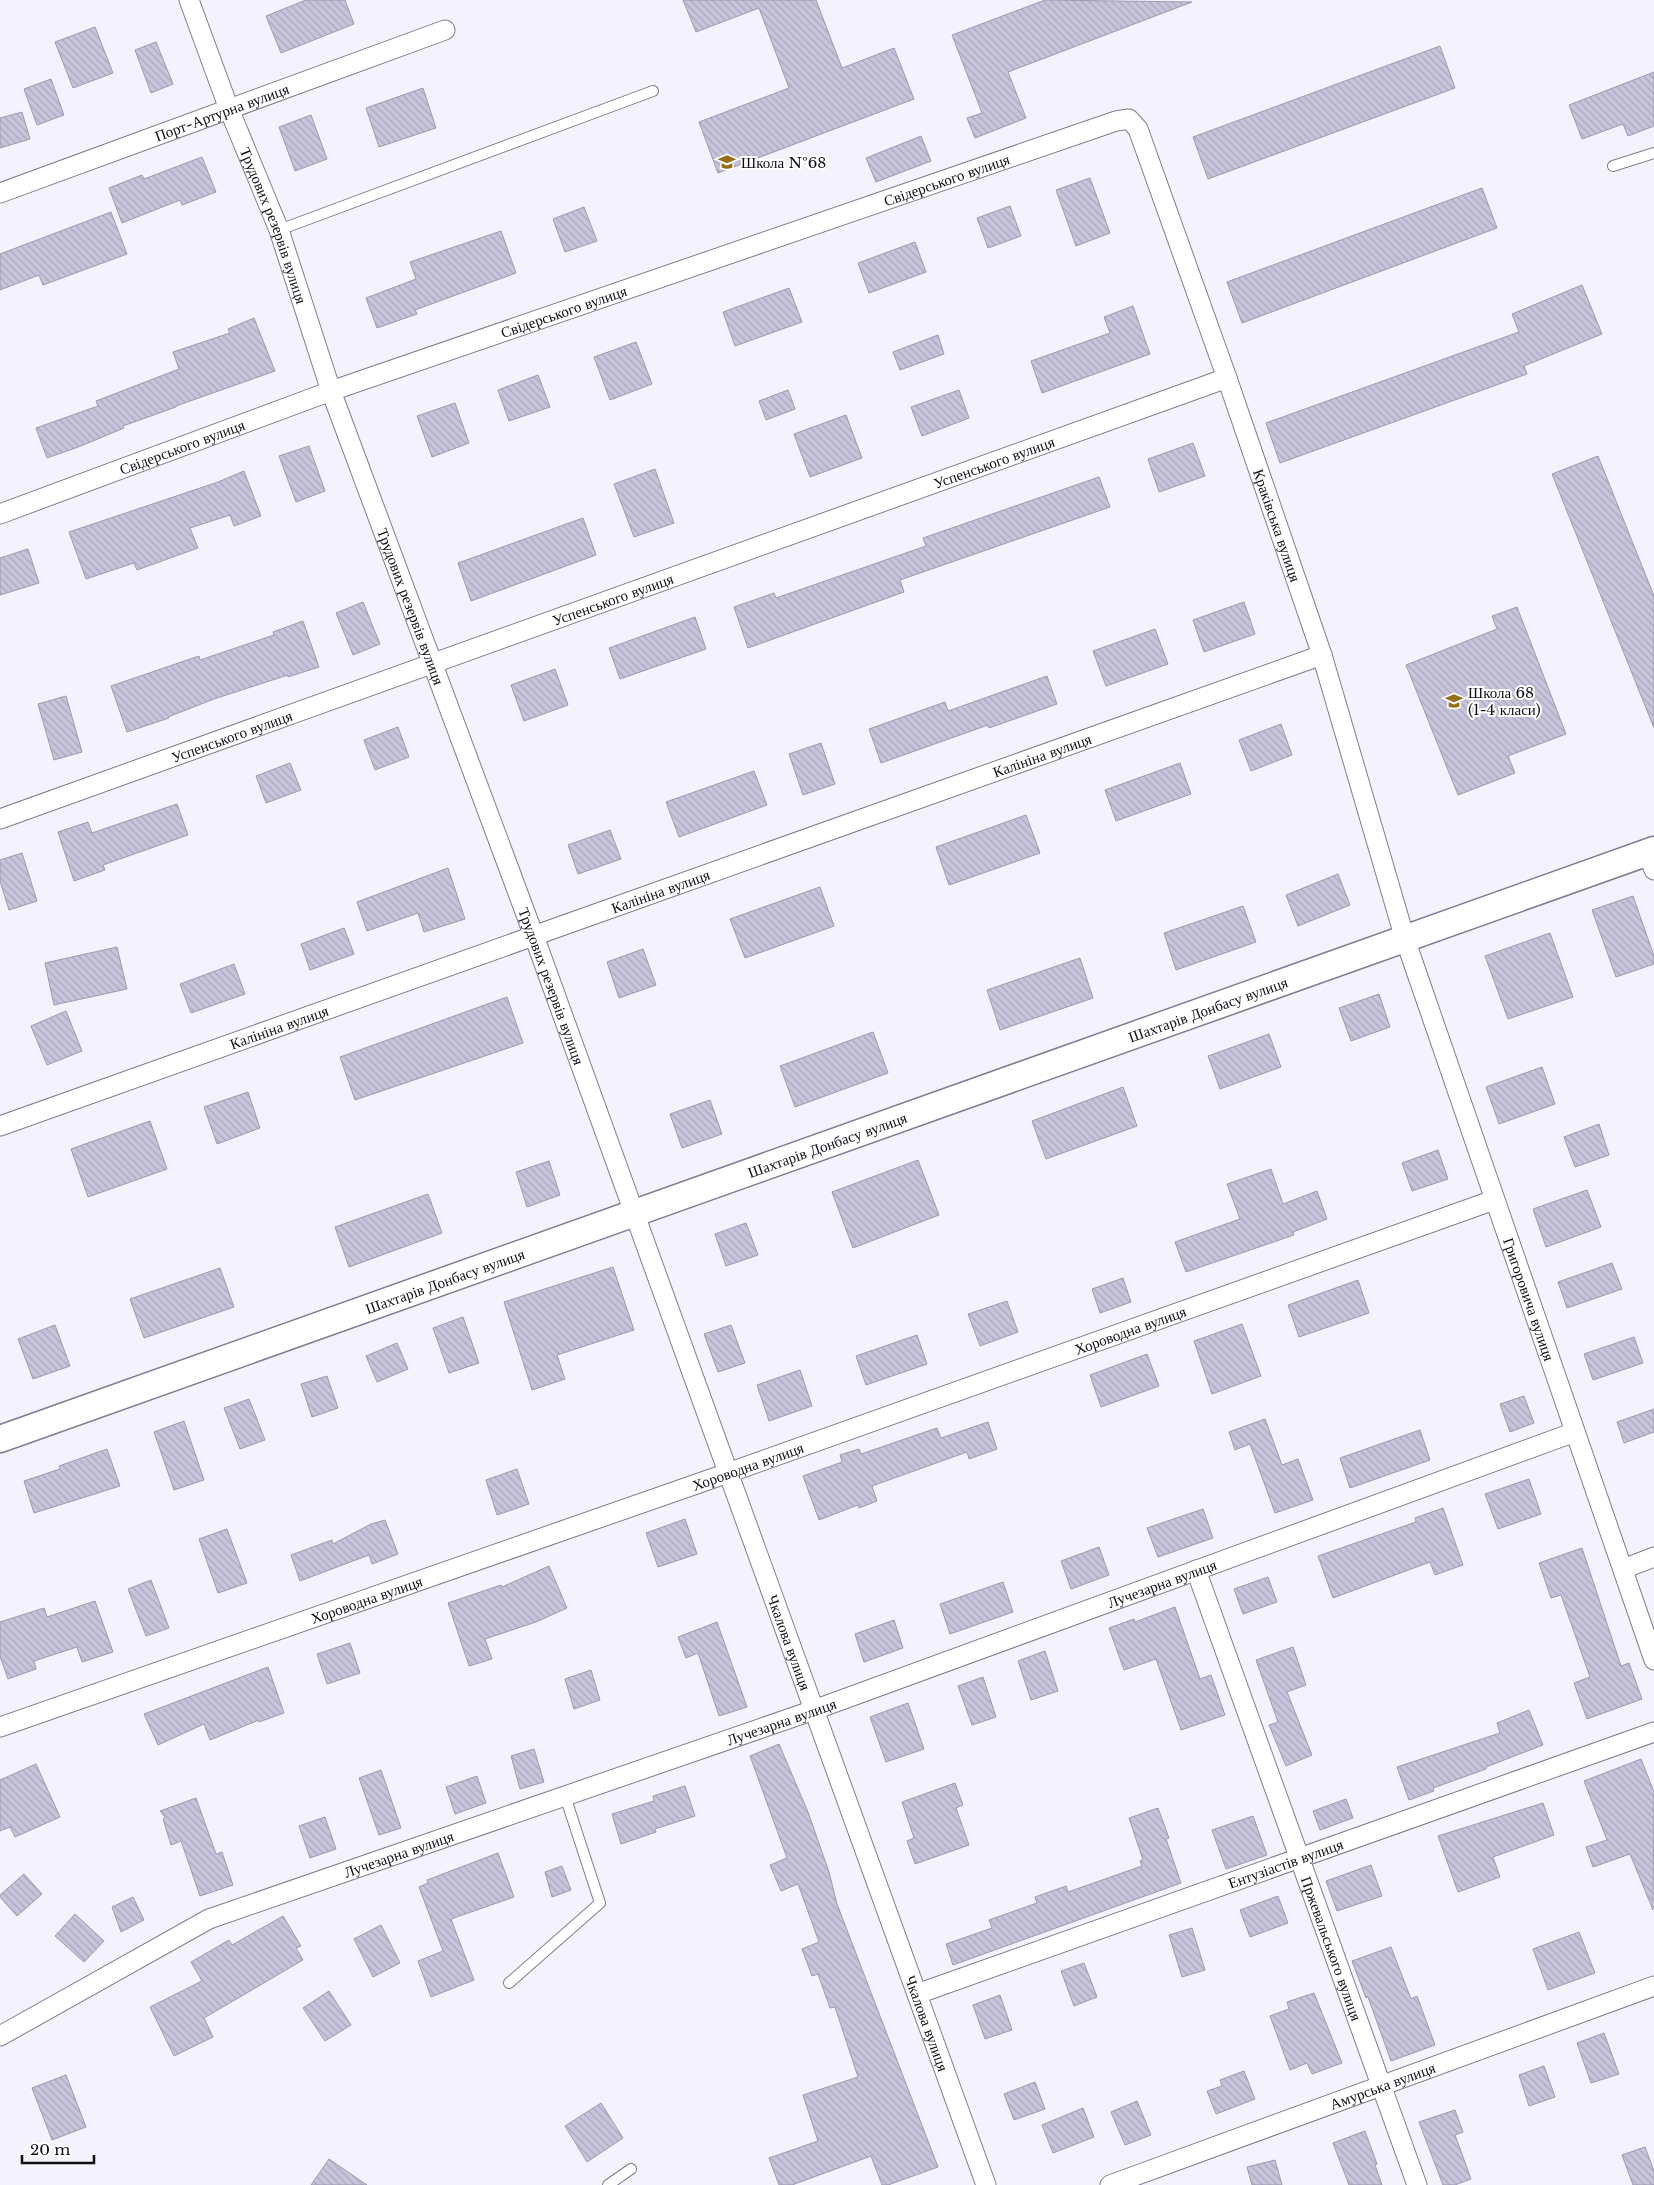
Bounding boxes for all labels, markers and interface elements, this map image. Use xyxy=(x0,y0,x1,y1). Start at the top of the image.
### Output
street label: Порт-Артурна вулиця xyxy=(152,79,291,145)
street label: Трудових резервів вулиця xyxy=(236,144,312,306)
street label: Свідерського вулиця xyxy=(881,149,1012,210)
school or university icon: Школа №68 xyxy=(717,152,737,172)
place label: Школа №68 xyxy=(741,153,826,172)
street label: Свідерського вулиця xyxy=(498,281,629,341)
street label: Свідерського вулиця xyxy=(117,414,247,478)
street label: Успенського вулиця xyxy=(931,431,1057,492)
street label: Краківська вулиця xyxy=(1249,466,1306,584)
street label: Трудових резервів вулиця xyxy=(373,525,449,687)
street label: Успенського вулиця xyxy=(550,568,676,629)
place label: Школа 68 (1-4 класи) xyxy=(1468,683,1541,719)
school or university icon: Школа 68 (1-4 класи) xyxy=(1444,691,1464,711)
street label: Успенського вулиця xyxy=(168,705,295,766)
street label: Калініна вулиця xyxy=(990,728,1094,781)
street label: Калініна вулиця xyxy=(608,864,712,917)
street label: Трудових резервів вулиця xyxy=(515,905,589,1067)
street label: Шахтарів Донбасу вулиця xyxy=(1126,972,1290,1046)
street label: Калініна вулиця xyxy=(227,1000,331,1053)
street label: Шахтарів Донбасу вулиця xyxy=(745,1107,909,1182)
street label: Григоровича вулиця xyxy=(1499,1235,1559,1363)
street label: Шахтарів Донбасу вулиця xyxy=(362,1244,527,1318)
street label: Хороводна вулиця xyxy=(1072,1301,1189,1358)
street label: Хороводна вулиця xyxy=(689,1437,806,1494)
street label: Лучезарна вулиця xyxy=(1105,1554,1219,1612)
street label: Хороводна вулиця xyxy=(308,1571,425,1627)
street label: Чкалова вулиця xyxy=(764,1592,816,1693)
street label: Лучезарна вулиця xyxy=(724,1693,839,1749)
street label: Лучезарна вулиця xyxy=(341,1826,456,1881)
street label: Ентузіастів вулиця xyxy=(1225,1834,1345,1892)
street label: Пржевальського вулиця xyxy=(1297,1873,1367,2023)
street label: Чкалова вулиця xyxy=(901,1973,953,2074)
street label: Амурська вулиця xyxy=(1327,2057,1438,2113)
scale bar xyxy=(22,2132,95,2164)
text: 20 m xyxy=(30,2140,70,2159)

